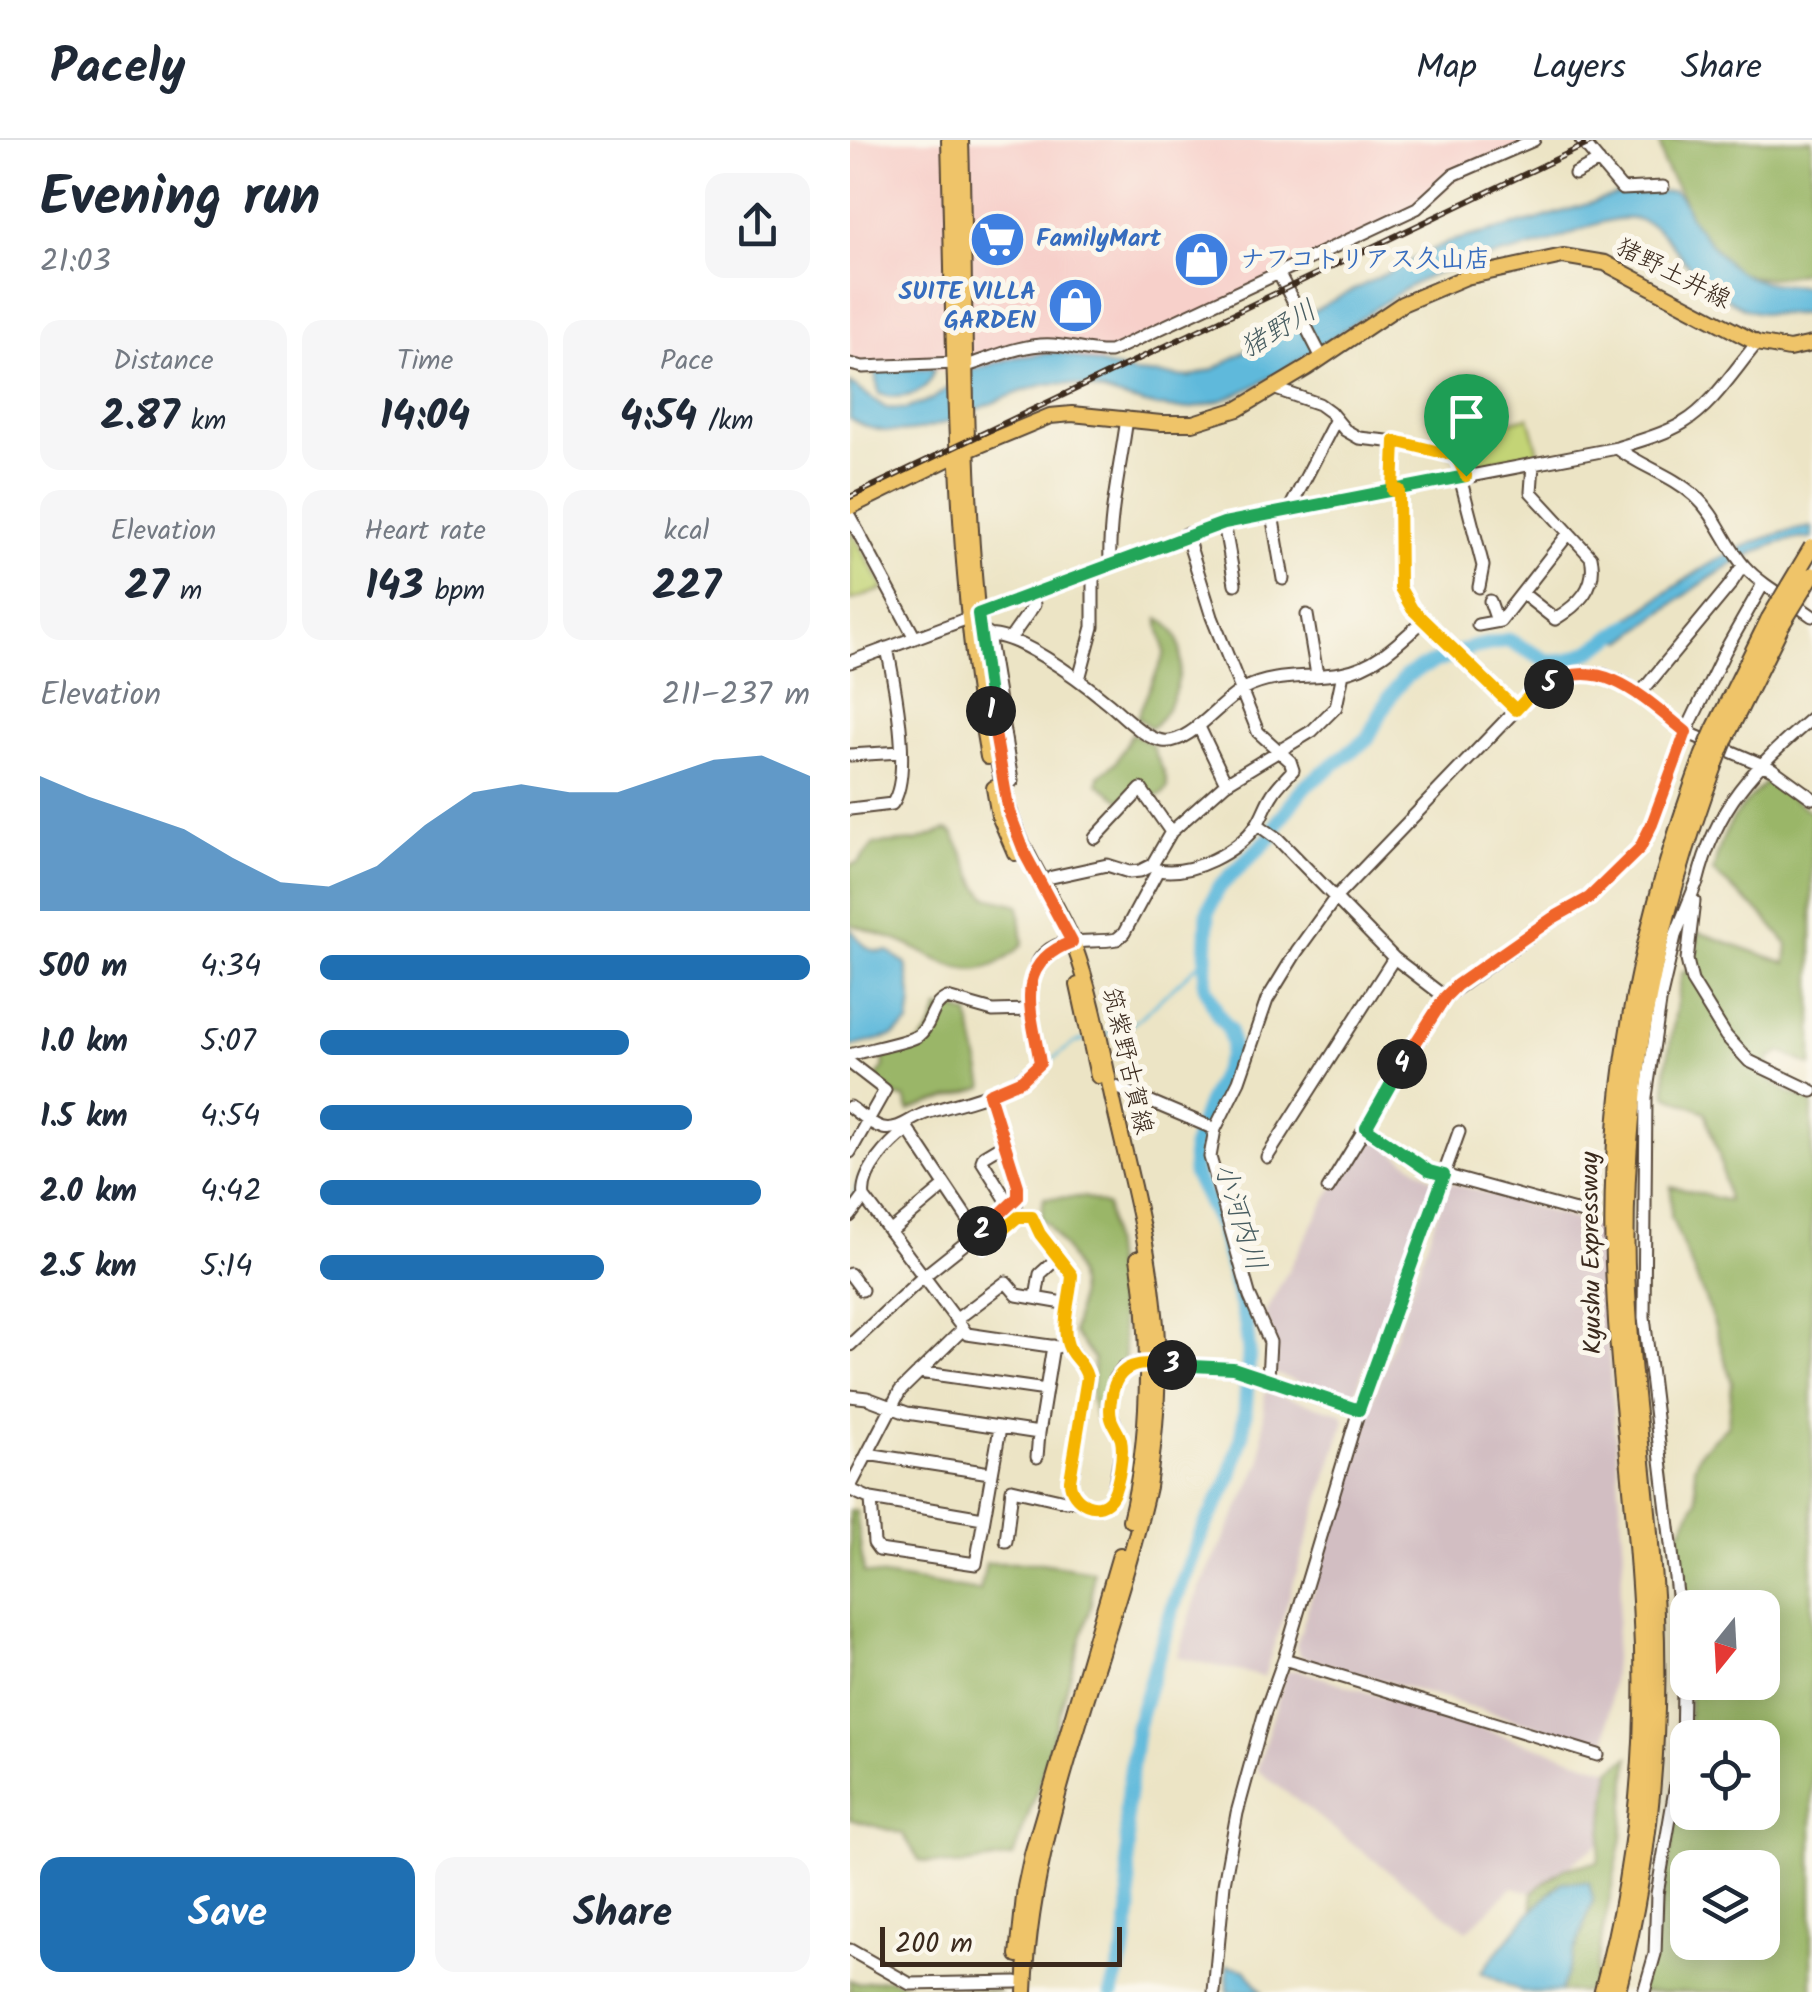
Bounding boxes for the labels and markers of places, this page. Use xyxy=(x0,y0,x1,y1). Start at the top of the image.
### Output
supermarket icon: FamilyMart xyxy=(967,209,1027,269)
place label: FamilyMart xyxy=(1036,219,1162,259)
shop icon: ナフコトリアス久山店 xyxy=(1171,230,1231,290)
place label: ナフコトリアス久山店 xyxy=(1240,240,1490,280)
place label: SUITE VILLA GARDEN xyxy=(899,272,1036,341)
shop icon: SUITE VILLA GARDEN xyxy=(1045,276,1105,336)
pin xyxy=(1424,374,1509,477)
pin: 5 xyxy=(1524,659,1574,709)
pin: 1 xyxy=(966,686,1016,736)
pin: 4 xyxy=(1377,1039,1427,1089)
pin: 2 xyxy=(957,1206,1007,1256)
pin: 3 xyxy=(1147,1340,1197,1390)

